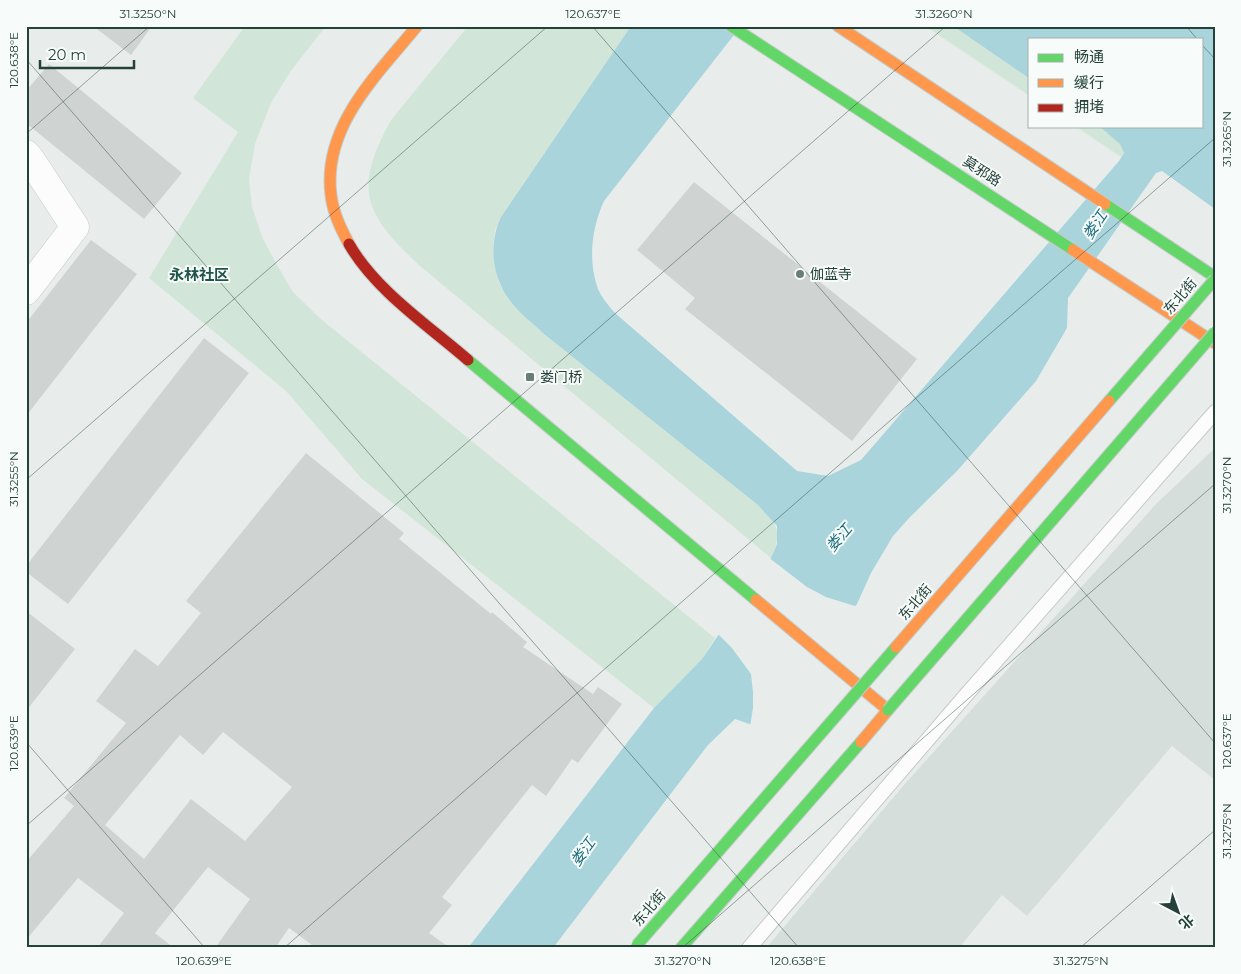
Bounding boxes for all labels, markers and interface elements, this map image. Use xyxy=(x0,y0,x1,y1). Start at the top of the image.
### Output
text: 31.3250°N xyxy=(120,6,176,21)
text: 120.637°E xyxy=(565,6,621,21)
text: 31.3260°N xyxy=(915,6,973,21)
text: 120.638°E xyxy=(6,32,21,88)
scale bar xyxy=(40,38,134,70)
legend xyxy=(1028,38,1204,128)
text: 20 m xyxy=(48,45,86,64)
text: 畅通 xyxy=(1074,47,1104,66)
text: 缓行 xyxy=(1074,73,1104,92)
text: 拥堵 xyxy=(1074,97,1104,116)
text: 31.3265°N xyxy=(1219,111,1234,167)
street label: 莫邪路 xyxy=(959,152,1005,190)
water label: 娄江 xyxy=(1078,205,1112,242)
district label: 永林社区 xyxy=(169,265,229,284)
place label: 伽蓝寺 xyxy=(810,265,852,283)
marker: 伽蓝寺 xyxy=(794,268,806,280)
street label: 东北街 xyxy=(1159,274,1201,318)
place label: 娄门桥 xyxy=(540,368,582,386)
marker: 娄门桥 xyxy=(524,371,536,383)
text: 31.3255°N xyxy=(6,451,21,507)
text: 31.3270°N xyxy=(1219,457,1234,513)
water label: 娄江 xyxy=(822,519,857,555)
street label: 东北街 xyxy=(894,580,936,624)
text: 120.637°E xyxy=(1219,713,1234,769)
text: 120.639°E xyxy=(6,715,21,771)
text: 31.3275°N xyxy=(1219,803,1234,859)
water label: 娄江 xyxy=(566,832,600,869)
street label: 东北街 xyxy=(628,886,670,930)
north arrow xyxy=(1154,886,1204,936)
text: 北 xyxy=(1175,910,1198,933)
text: 120.639°E xyxy=(176,953,232,968)
text: 31.3270°N xyxy=(655,953,711,968)
text: 120.638°E xyxy=(770,953,826,968)
text: 31.3275°N xyxy=(1053,953,1109,968)

